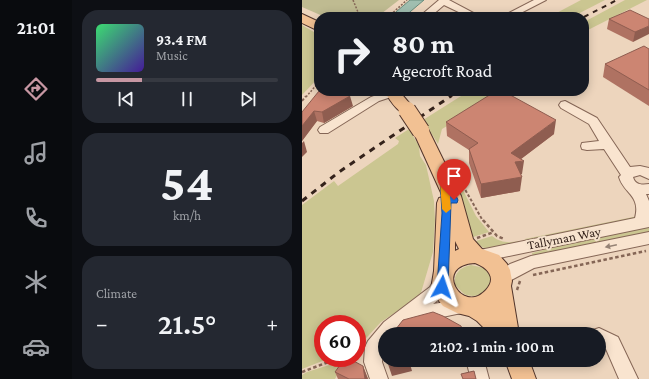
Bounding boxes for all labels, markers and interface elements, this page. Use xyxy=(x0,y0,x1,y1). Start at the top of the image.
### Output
text: 21:01 xyxy=(17,18,55,38)
icon: right xyxy=(326,28,378,80)
text: 80 m xyxy=(392,28,454,59)
text: 93.4 FM xyxy=(156,32,207,48)
text: Music xyxy=(156,48,188,63)
text: Agecroft Road xyxy=(392,61,492,81)
icon: directions xyxy=(22,75,50,103)
icon: previous xyxy=(115,88,137,110)
icon: pause xyxy=(176,88,198,110)
icon: next xyxy=(237,88,259,110)
icon: music xyxy=(22,139,50,167)
text: 54 xyxy=(160,153,214,211)
pin xyxy=(437,159,471,200)
icon: arrive xyxy=(443,165,465,187)
icon: phone xyxy=(22,204,50,232)
text: km/h xyxy=(173,208,201,223)
street label: Tallyman Way xyxy=(526,223,603,252)
one-way arrow xyxy=(605,243,617,249)
position arrow xyxy=(421,266,463,308)
icon: climate xyxy=(22,268,50,296)
text: Climate xyxy=(96,286,137,301)
text: 21.5° xyxy=(158,307,216,340)
text: − xyxy=(96,311,108,336)
text: + xyxy=(266,311,278,336)
speed limit sign: 60 xyxy=(314,315,366,367)
icon: car xyxy=(22,333,50,361)
text: 21:02 · 1 min · 100 m xyxy=(430,339,554,355)

